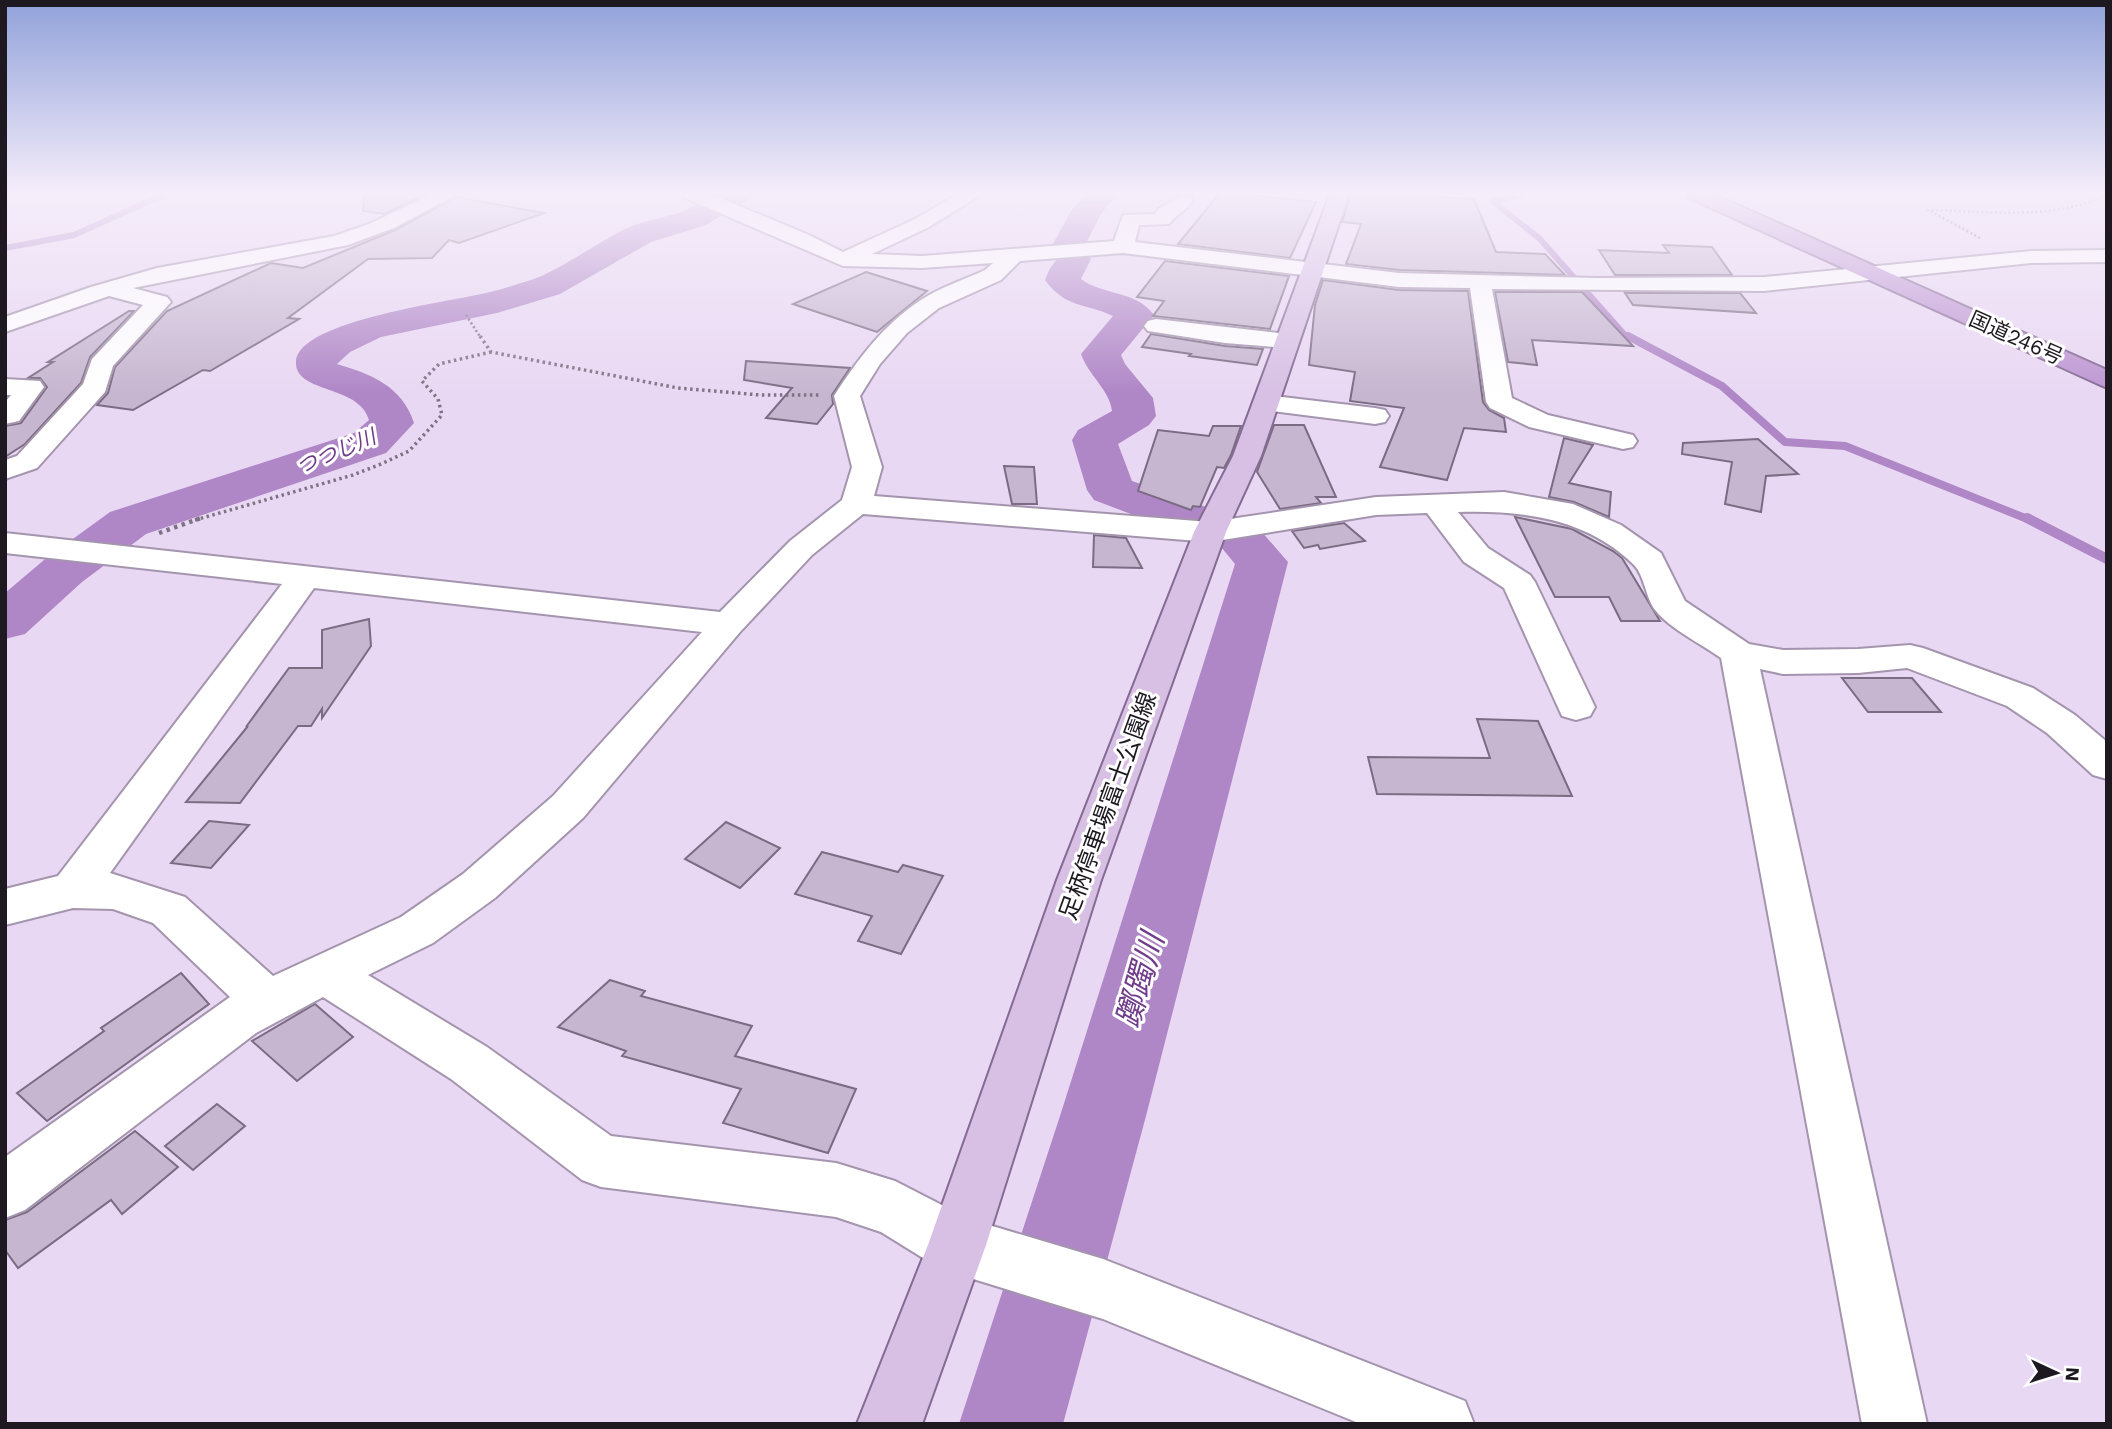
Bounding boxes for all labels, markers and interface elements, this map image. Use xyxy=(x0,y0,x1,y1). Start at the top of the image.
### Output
street label: 国道246号 xyxy=(1965,306,2067,369)
water label: つつじ川 xyxy=(292,423,381,479)
street label: 足柄停車場富士公園線 xyxy=(1054,688,1162,924)
water label: 躑躅川 xyxy=(1109,926,1172,1031)
north arrow xyxy=(2021,1338,2091,1408)
text: N xyxy=(2060,1366,2084,1382)

